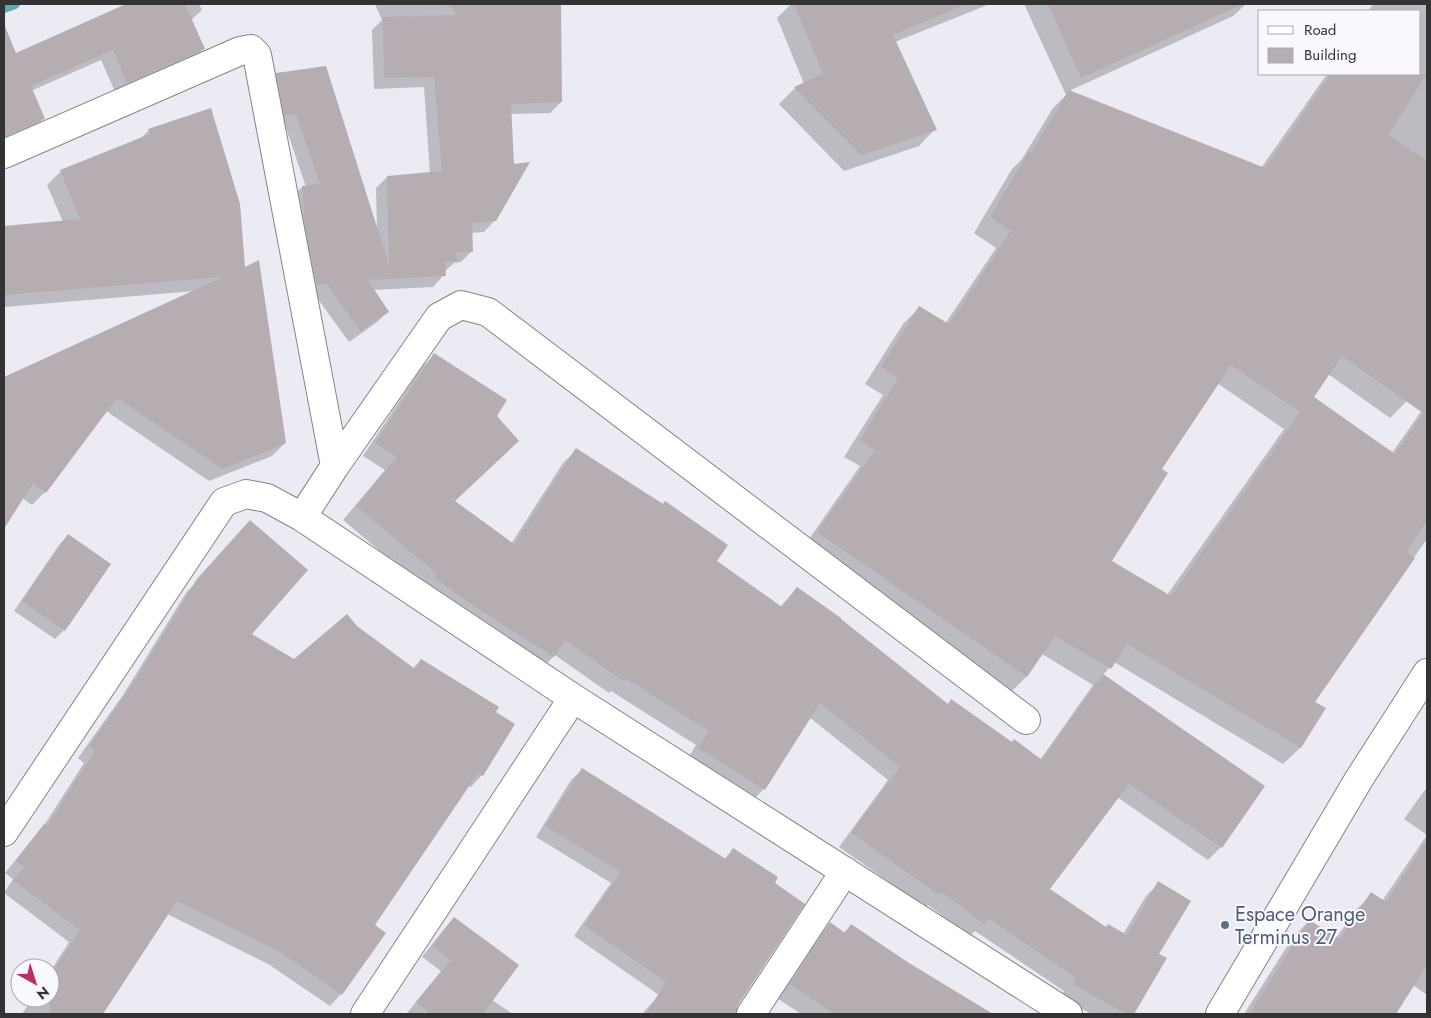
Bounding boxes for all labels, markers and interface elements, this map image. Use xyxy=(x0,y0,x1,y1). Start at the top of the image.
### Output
legend xyxy=(1258,10,1421,75)
text: Road xyxy=(1304,19,1336,41)
text: Building xyxy=(1304,44,1356,66)
place label: Espace Orange Terminus 27 xyxy=(1235,900,1365,952)
marker: Espace Orange Terminus 27 xyxy=(1219,919,1231,931)
north arrow xyxy=(10,958,60,1008)
text: N xyxy=(33,982,54,1004)

